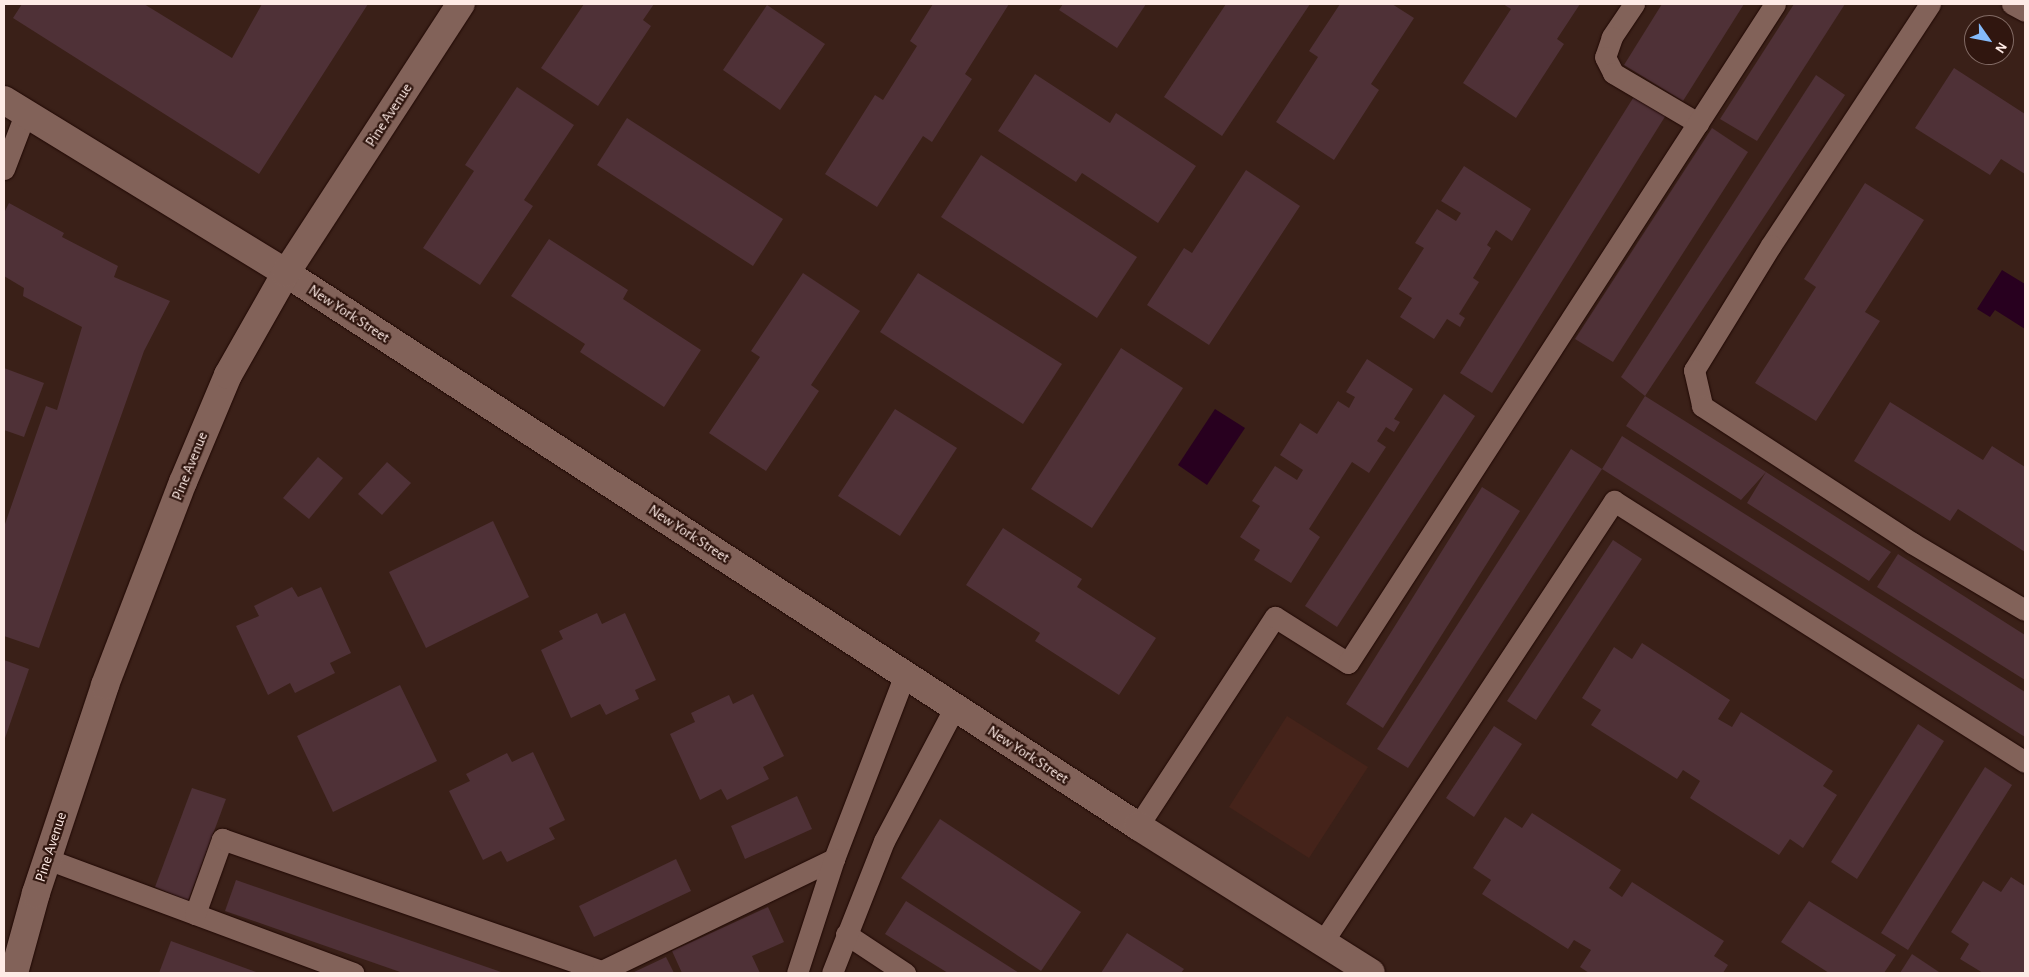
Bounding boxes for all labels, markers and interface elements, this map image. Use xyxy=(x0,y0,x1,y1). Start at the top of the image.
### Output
north arrow xyxy=(1964,15,2014,65)
text: N xyxy=(1992,40,2009,56)
street label: Pine Avenue xyxy=(362,80,416,150)
street label: New York Street xyxy=(305,281,393,347)
street label: Pine Avenue xyxy=(168,429,212,503)
street label: New York Street xyxy=(645,501,733,567)
street label: New York Street xyxy=(984,722,1072,788)
street label: Pine Avenue xyxy=(31,810,71,884)

